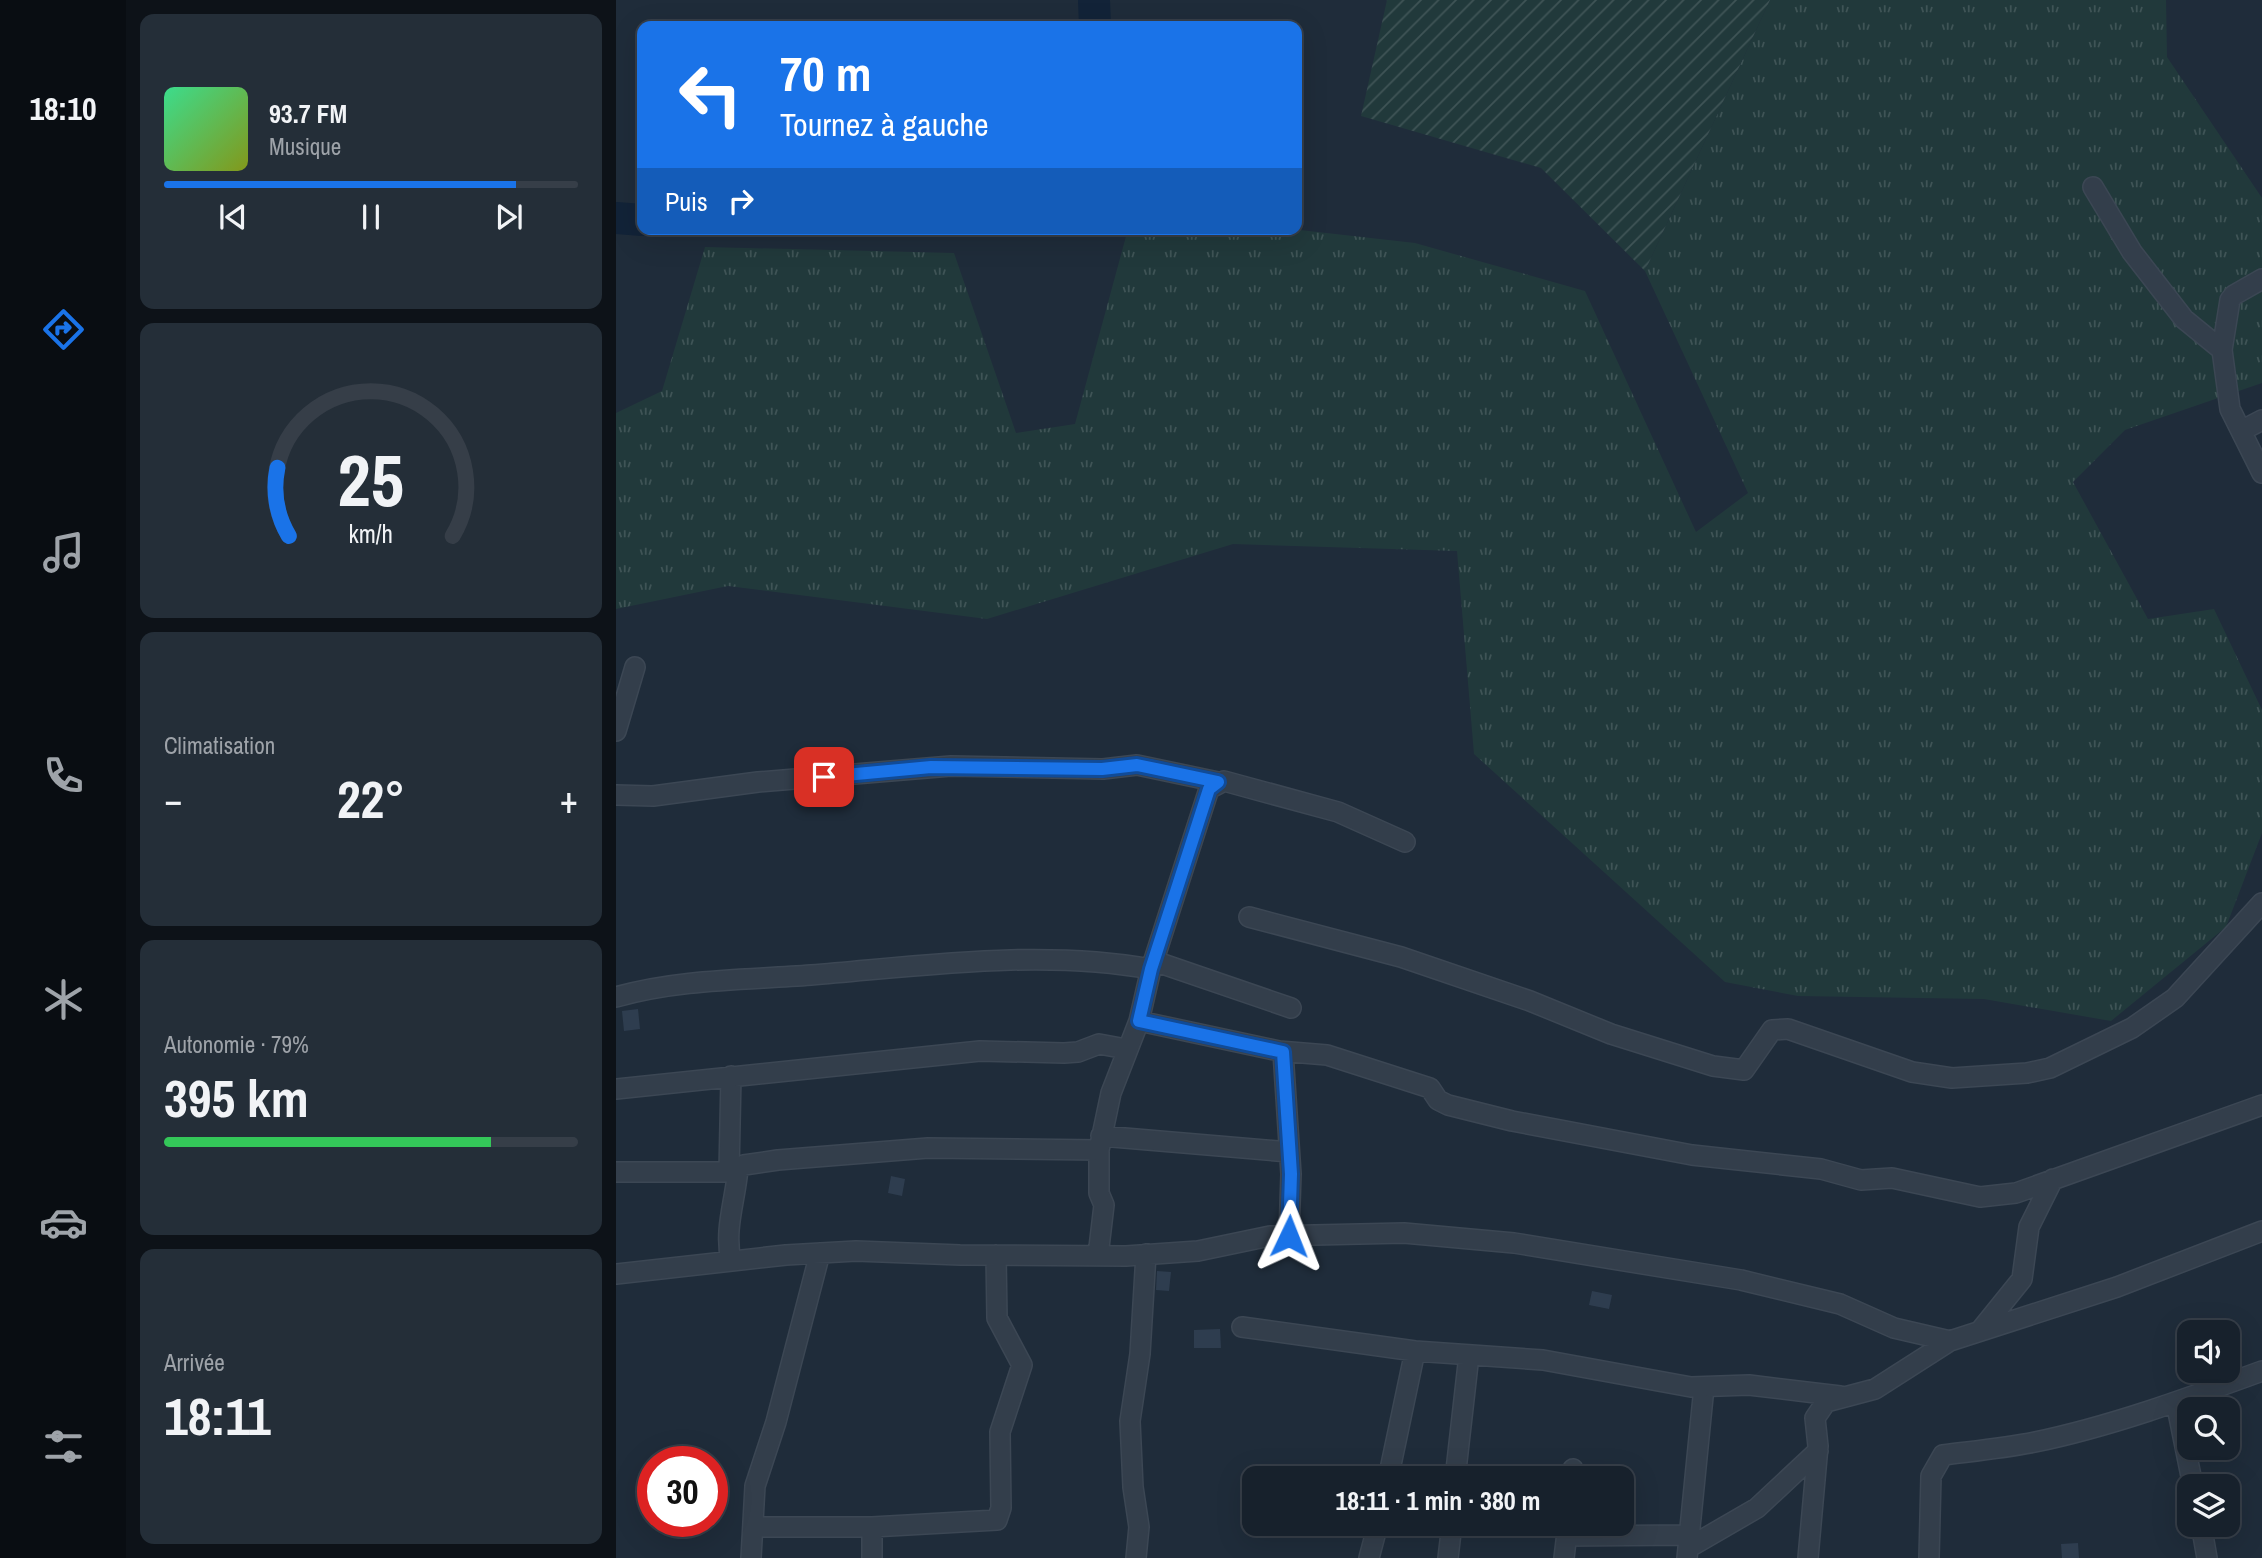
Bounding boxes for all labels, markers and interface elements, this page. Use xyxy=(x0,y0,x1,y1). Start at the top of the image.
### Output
text: 70 m xyxy=(780,40,872,106)
icon: left xyxy=(665,49,756,140)
text: 18:10 xyxy=(29,87,97,130)
text: 93.7 FM xyxy=(269,96,347,131)
text: Tournez à gauche xyxy=(780,103,989,146)
text: Musique xyxy=(269,131,341,162)
icon: right xyxy=(722,182,760,220)
text: Puis xyxy=(665,184,708,219)
icon: previous xyxy=(214,198,252,236)
icon: pause xyxy=(352,198,390,236)
icon: next xyxy=(490,198,528,236)
icon: directions xyxy=(39,305,88,354)
text: 25 xyxy=(338,432,404,530)
text: km/h xyxy=(349,517,393,551)
icon: music xyxy=(39,528,88,577)
text: Climatisation xyxy=(164,730,275,761)
pin xyxy=(794,747,854,807)
icon: phone xyxy=(39,751,88,800)
icon: arrive xyxy=(805,758,843,796)
text: 22° xyxy=(337,764,405,834)
text: − xyxy=(164,774,182,825)
text: + xyxy=(560,774,578,825)
icon: climate xyxy=(39,975,88,1024)
text: Autonomie · 79% xyxy=(164,1029,309,1060)
text: 395 km xyxy=(164,1063,309,1133)
icon: car xyxy=(39,1198,88,1247)
position arrow xyxy=(1252,1199,1326,1273)
map controls xyxy=(2177,1320,2240,1537)
button: sound xyxy=(2177,1320,2240,1383)
text: Arrivée xyxy=(164,1347,225,1378)
text: 18:11 xyxy=(164,1381,271,1451)
button: search xyxy=(2177,1397,2240,1460)
icon: filters xyxy=(39,1422,88,1471)
speed limit sign: 30 xyxy=(637,1446,728,1537)
button: layers xyxy=(2177,1474,2240,1537)
text: 18:11 · 1 min · 380 m xyxy=(1335,1483,1541,1518)

